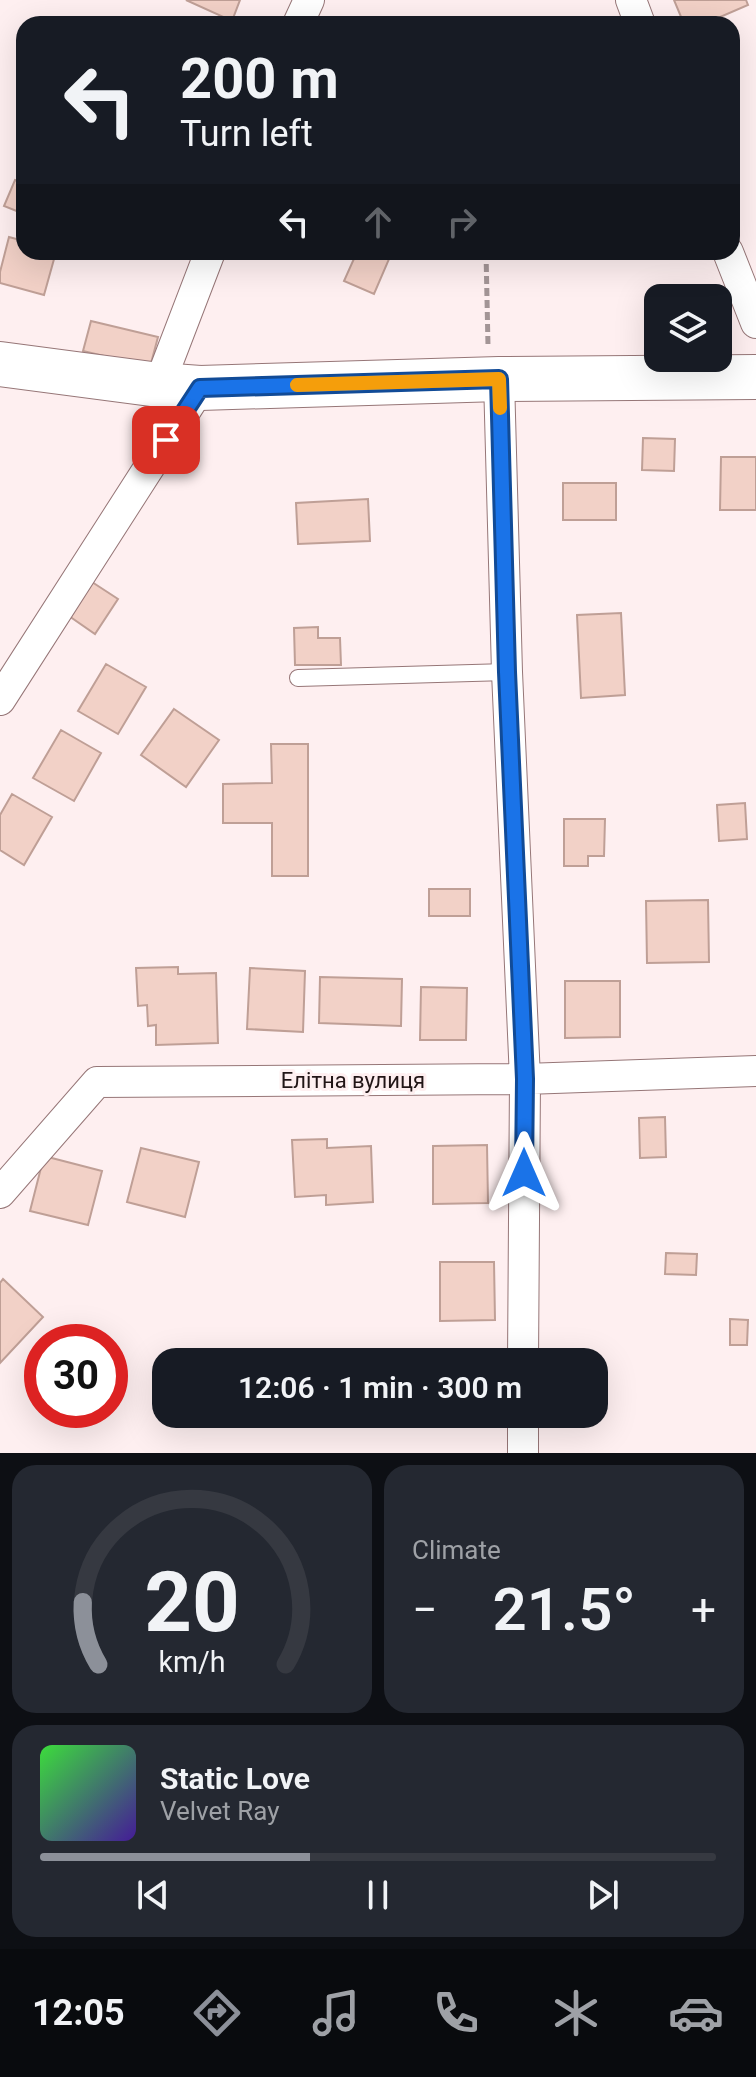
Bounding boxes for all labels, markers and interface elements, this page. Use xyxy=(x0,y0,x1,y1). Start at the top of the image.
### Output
text: 200 m xyxy=(180,46,339,112)
icon: left xyxy=(48,48,152,152)
text: Turn left xyxy=(180,113,313,155)
icon: left xyxy=(272,200,316,244)
icon: ahead xyxy=(356,200,400,244)
icon: right xyxy=(440,200,484,244)
map controls xyxy=(644,284,732,372)
button: layers xyxy=(644,284,732,372)
pin xyxy=(132,406,200,474)
icon: arrive xyxy=(144,418,188,462)
street label: Елітна вулиця xyxy=(281,1068,425,1093)
position arrow xyxy=(482,1131,566,1215)
speed limit sign: 30 xyxy=(24,1324,128,1428)
text: 12:06 · 1 min · 300 m xyxy=(238,1370,522,1405)
text: Climate xyxy=(412,1535,501,1565)
text: 20 xyxy=(144,1554,240,1651)
text: 21.5° xyxy=(493,1574,636,1645)
text: − xyxy=(412,1584,437,1636)
text: + xyxy=(691,1584,716,1636)
text: km/h xyxy=(158,1645,226,1679)
text: Static Love xyxy=(160,1761,310,1796)
text: Velvet Ray xyxy=(160,1796,280,1826)
icon: previous xyxy=(131,1873,175,1917)
icon: pause xyxy=(356,1873,400,1917)
icon: next xyxy=(581,1873,625,1917)
icon: directions xyxy=(189,1985,245,2041)
icon: music xyxy=(308,1985,364,2041)
icon: phone xyxy=(428,1985,484,2041)
icon: climate xyxy=(548,1985,604,2041)
icon: car xyxy=(668,1985,724,2041)
text: 12:05 xyxy=(32,1992,125,2034)

